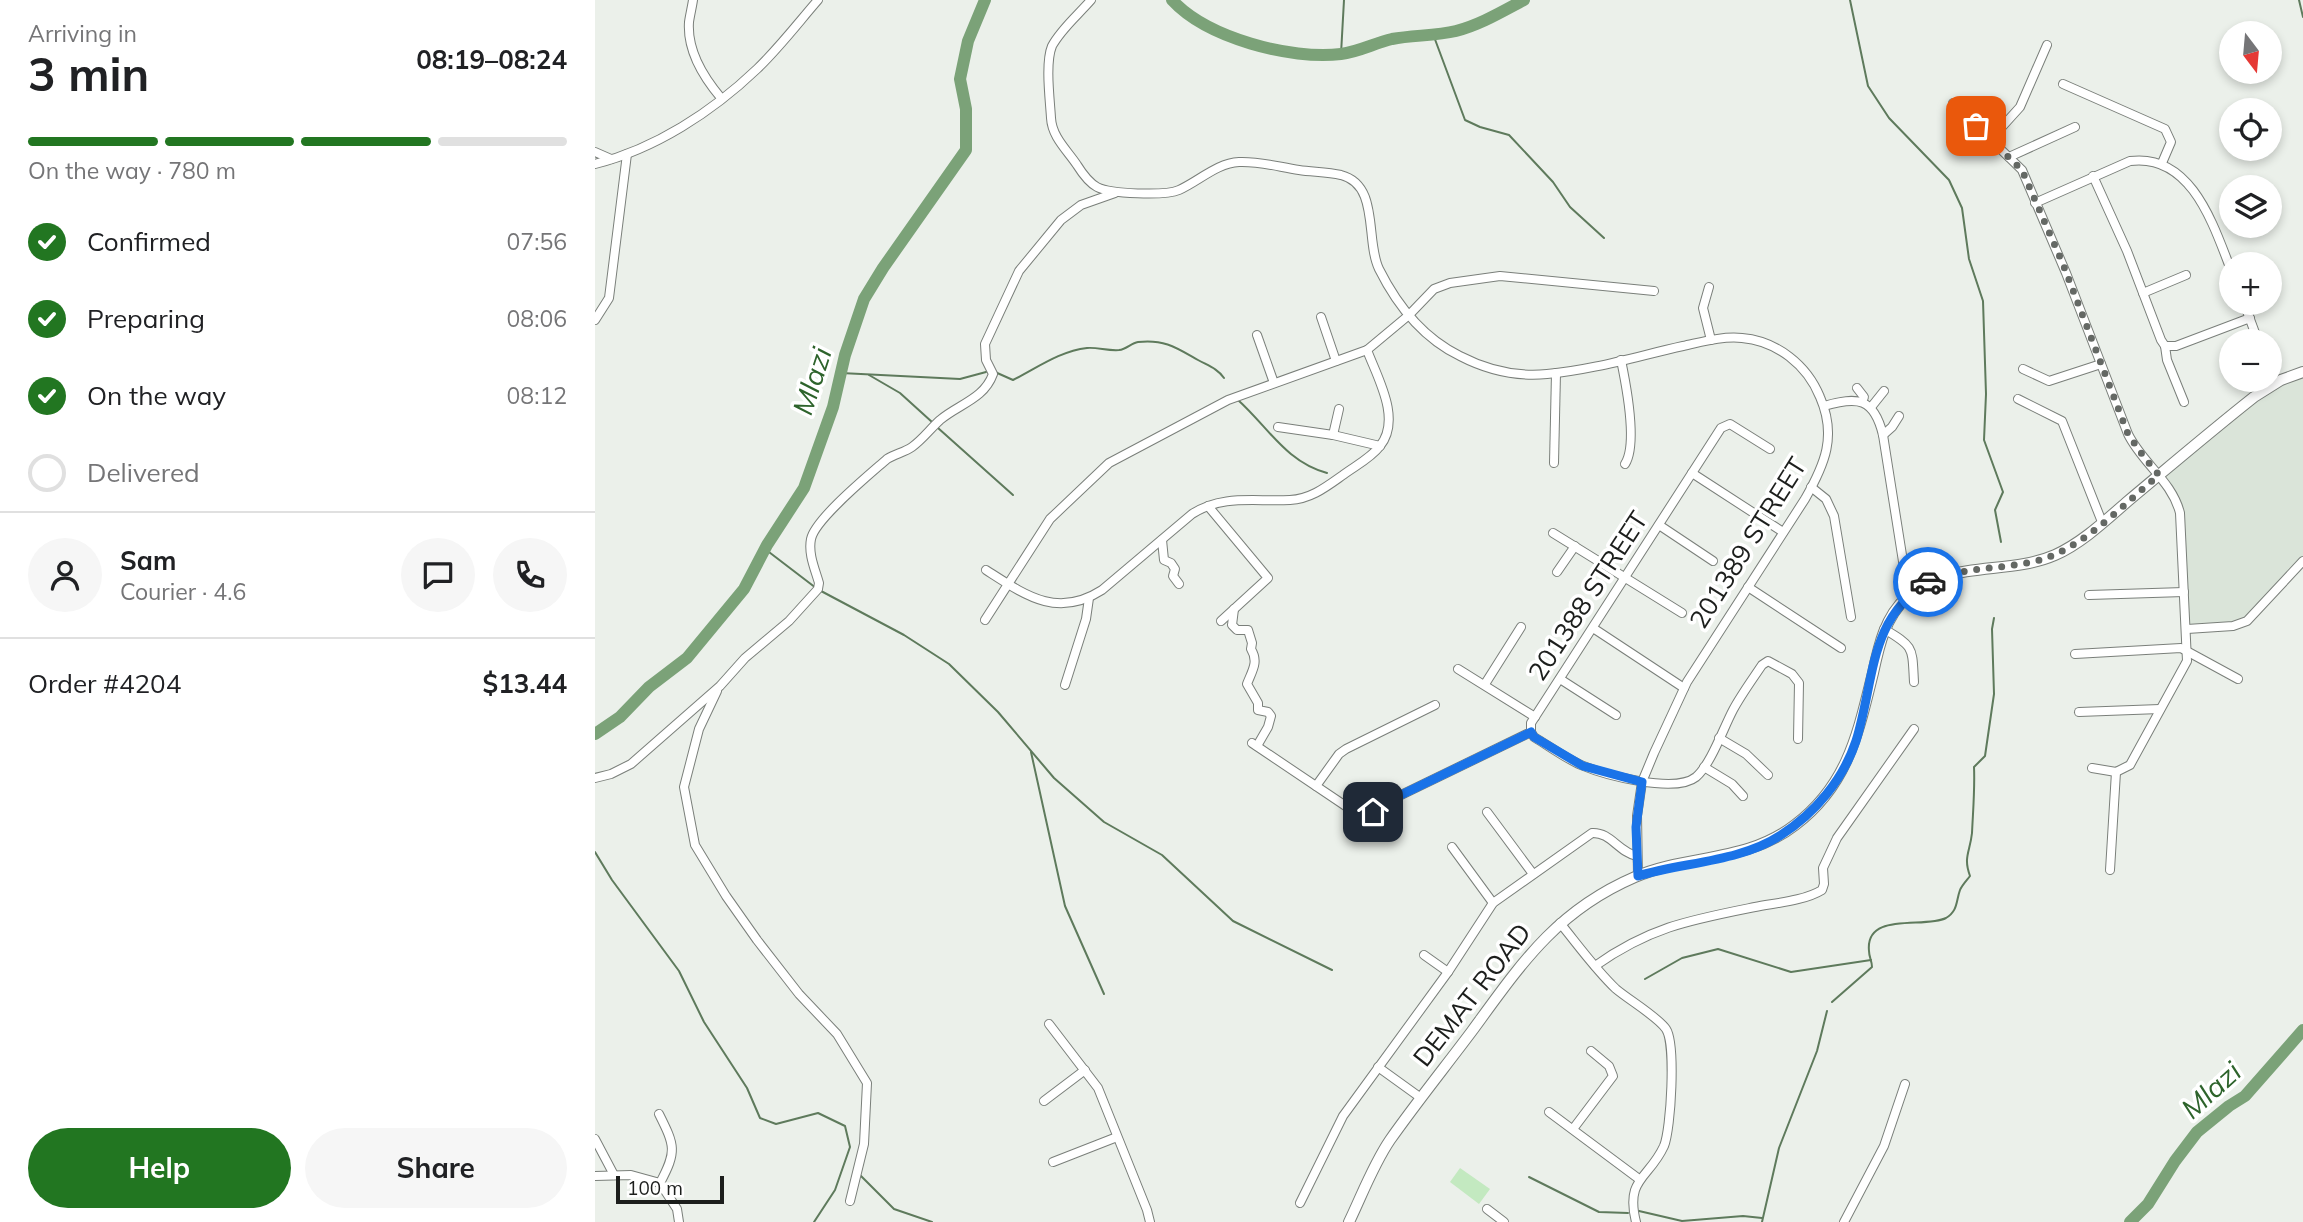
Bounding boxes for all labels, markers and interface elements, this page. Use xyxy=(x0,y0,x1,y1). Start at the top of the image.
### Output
text: Arriving in xyxy=(28,19,137,48)
north arrow xyxy=(2219,21,2282,84)
map controls xyxy=(2219,21,2282,392)
text: 08:19–08:24 xyxy=(416,43,567,76)
text: 3 min xyxy=(28,45,149,103)
pin xyxy=(1946,96,2006,156)
button: locate xyxy=(2219,98,2282,161)
icon: bag xyxy=(1957,107,1995,145)
text: On the way · 780 m xyxy=(28,156,236,185)
button: layers xyxy=(2219,175,2282,238)
icon: check xyxy=(28,223,66,261)
text: Confirmed xyxy=(87,225,211,258)
text: 07:56 xyxy=(507,227,567,256)
button: + xyxy=(2219,252,2282,315)
icon: check xyxy=(28,300,66,338)
text: Preparing xyxy=(87,302,205,335)
text: 08:06 xyxy=(507,304,567,333)
button: − xyxy=(2219,329,2282,392)
water label: Mlazi xyxy=(784,342,839,419)
icon: check xyxy=(28,377,66,415)
text: On the way xyxy=(87,379,226,412)
text: 08:12 xyxy=(507,381,567,410)
street label: 201389 STREET xyxy=(1682,451,1814,635)
text: Delivered xyxy=(87,456,200,489)
street label: 201388 STREET xyxy=(1520,504,1655,687)
button: person xyxy=(28,538,102,612)
button: chat xyxy=(401,538,475,612)
button: phone xyxy=(493,538,567,612)
text: Sam xyxy=(120,544,176,577)
courier xyxy=(1893,547,1963,617)
icon: car xyxy=(1909,563,1947,601)
text: Courier · 4.6 xyxy=(120,577,246,606)
text: Order #4204 xyxy=(28,667,181,700)
text: $13.44 xyxy=(483,667,567,700)
pin xyxy=(1343,782,1403,842)
icon: home xyxy=(1354,793,1392,831)
street label: DEMAT ROAD xyxy=(1405,916,1538,1073)
water label: Mlazi xyxy=(2173,1053,2248,1126)
button: Help xyxy=(28,1128,291,1208)
button: Share xyxy=(305,1128,567,1208)
scale bar xyxy=(616,1173,725,1205)
text: 100 m xyxy=(627,1176,683,1200)

